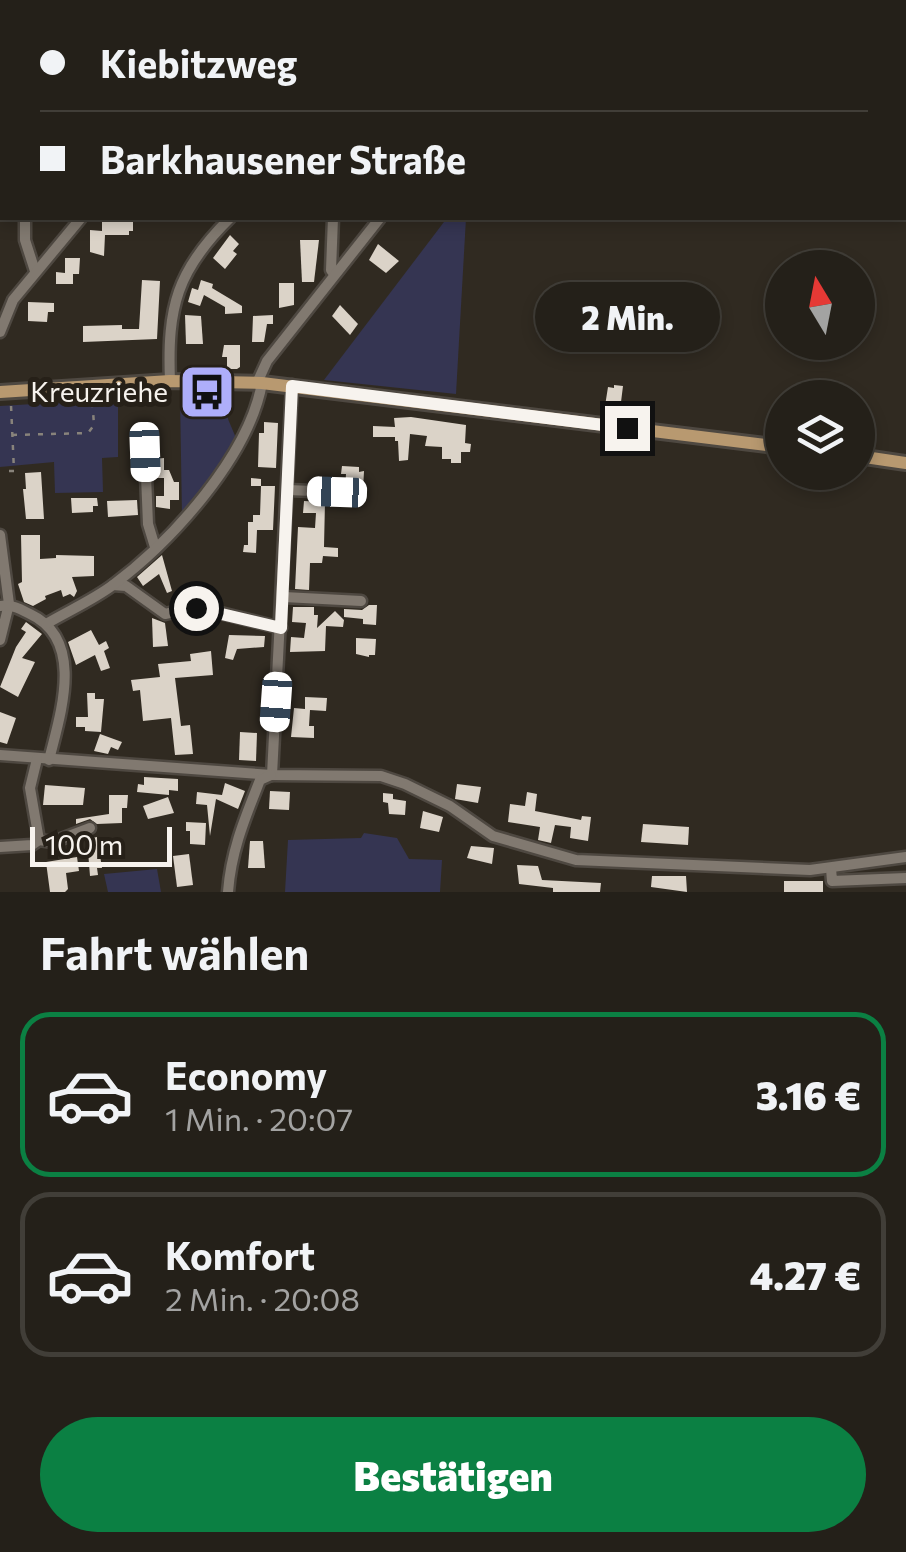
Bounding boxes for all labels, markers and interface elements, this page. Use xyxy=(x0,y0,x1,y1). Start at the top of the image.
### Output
text: Kiebitzweg xyxy=(100,39,298,86)
text: Barkhausener Straße xyxy=(100,135,466,182)
north arrow xyxy=(765,250,875,360)
map controls xyxy=(765,250,875,490)
callout: 2 Min. xyxy=(534,283,720,353)
text: 2 Min. xyxy=(581,297,674,337)
bus stop icon: Kreuzriehe xyxy=(177,362,237,422)
place label: Kreuzriehe xyxy=(30,374,168,408)
button: layers xyxy=(765,380,875,490)
route end xyxy=(605,406,650,451)
car xyxy=(129,421,161,483)
car xyxy=(306,476,368,508)
route start xyxy=(174,586,219,631)
car xyxy=(259,671,293,733)
scale bar xyxy=(30,822,172,866)
text: 100 m xyxy=(45,827,123,861)
text: Fahrt wählen xyxy=(40,924,309,979)
icon: car xyxy=(45,1050,135,1140)
text: Economy xyxy=(165,1051,327,1098)
text: 3.16 € xyxy=(756,1071,861,1118)
text: 1 Min. · 20:07 xyxy=(165,1098,353,1138)
icon: car xyxy=(45,1230,135,1320)
text: Komfort xyxy=(165,1231,315,1278)
text: 4.27 € xyxy=(750,1251,861,1298)
text: 2 Min. · 20:08 xyxy=(165,1278,360,1318)
button: Bestätigen xyxy=(40,1417,866,1532)

